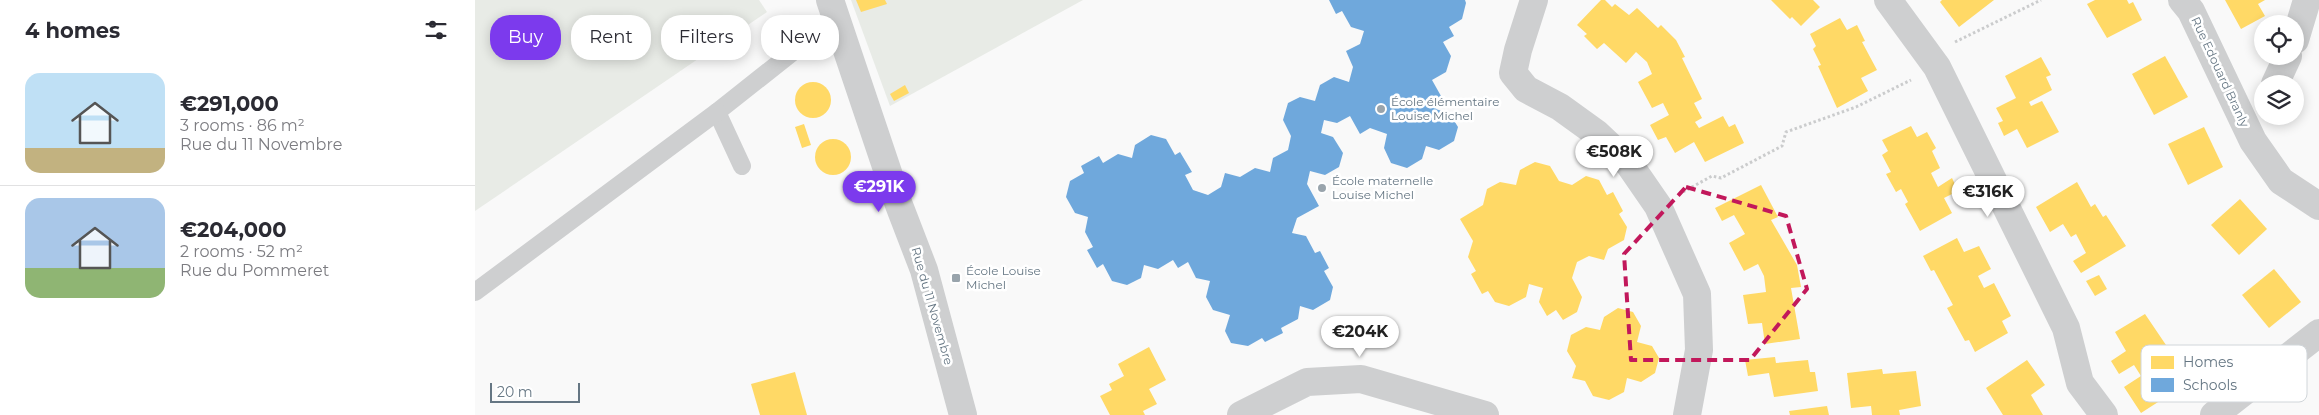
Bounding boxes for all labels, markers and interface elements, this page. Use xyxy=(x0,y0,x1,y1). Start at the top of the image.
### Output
street label: Rue Edouard Branly xyxy=(2188,14,2253,130)
chip: Buy xyxy=(490,15,561,60)
chip: Rent xyxy=(571,15,651,60)
chip: Filters xyxy=(661,15,751,60)
chip: New xyxy=(761,15,839,60)
map controls xyxy=(2254,15,2304,125)
button: locate xyxy=(2254,15,2304,65)
icon: filters xyxy=(422,16,450,44)
text: 4 homes xyxy=(25,18,120,43)
button: layers xyxy=(2254,75,2304,125)
text: €291,000 xyxy=(180,91,279,116)
icon: home xyxy=(65,93,125,153)
place label: École élémentaire Louise Michel xyxy=(1391,94,1499,123)
marker: École élémentaire Louise Michel xyxy=(1375,103,1387,115)
text: 3 rooms · 86 m² xyxy=(180,116,305,135)
text: Rue du 11 Novembre xyxy=(180,135,342,154)
pin: €508K xyxy=(1579,136,1649,178)
text: €508K xyxy=(1586,142,1642,161)
pin: €291K xyxy=(844,170,914,213)
place label: École maternelle Louise Michel xyxy=(1332,173,1433,202)
pin: €316K xyxy=(1953,176,2023,218)
text: €291K xyxy=(854,177,904,196)
marker: École maternelle Louise Michel xyxy=(1316,182,1328,194)
text: €316K xyxy=(1963,182,2013,201)
text: €204,000 xyxy=(180,217,287,242)
icon: home xyxy=(65,218,125,278)
text: 2 rooms · 52 m² xyxy=(180,242,303,261)
street label: Rue du 11 Novembre xyxy=(908,245,956,366)
text: Rue du Pommeret xyxy=(180,261,329,280)
place label: École Louise Michel xyxy=(966,263,1041,292)
marker: École Louise Michel xyxy=(950,272,962,284)
pin: €204K xyxy=(1325,316,1395,358)
text: €204K xyxy=(1332,322,1388,341)
legend xyxy=(2141,345,2307,402)
text: Homes xyxy=(2183,353,2233,371)
text: Schools xyxy=(2183,376,2237,394)
scale bar xyxy=(490,380,580,403)
text: 20 m xyxy=(497,383,533,401)

